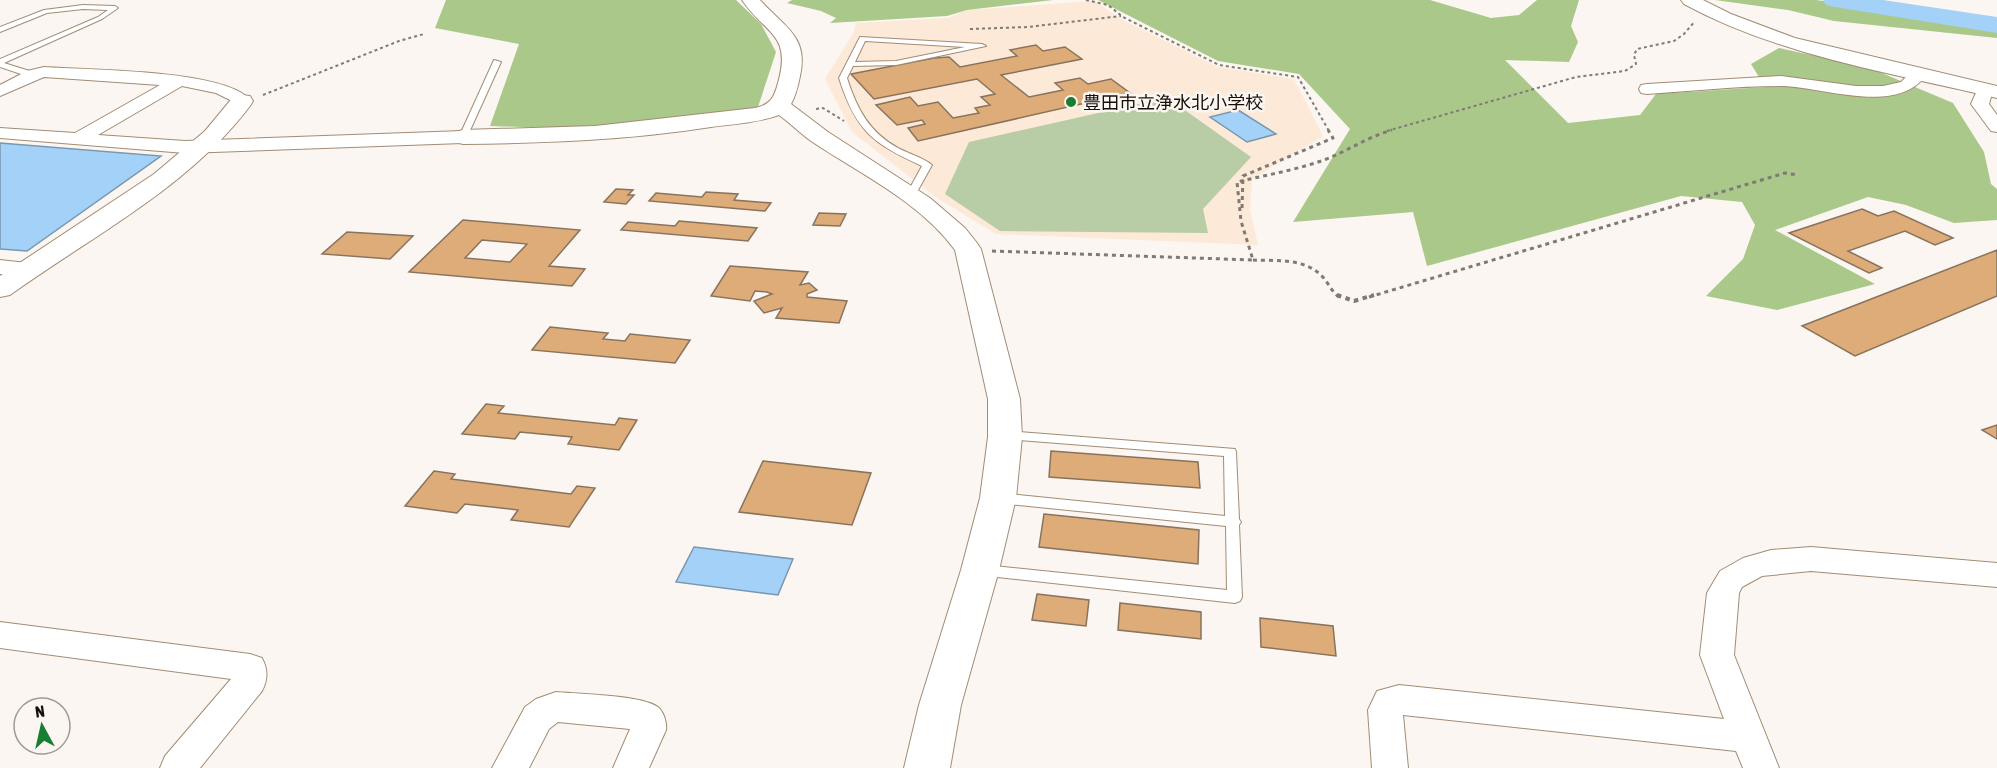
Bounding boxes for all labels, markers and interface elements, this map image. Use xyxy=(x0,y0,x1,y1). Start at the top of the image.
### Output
place label: 豊田市立浄水北小学校 xyxy=(1083,92,1263,113)
marker: 豊田市立浄水北小学校 xyxy=(1064,95,1078,109)
north arrow xyxy=(12,696,72,756)
text: N xyxy=(34,702,46,721)

